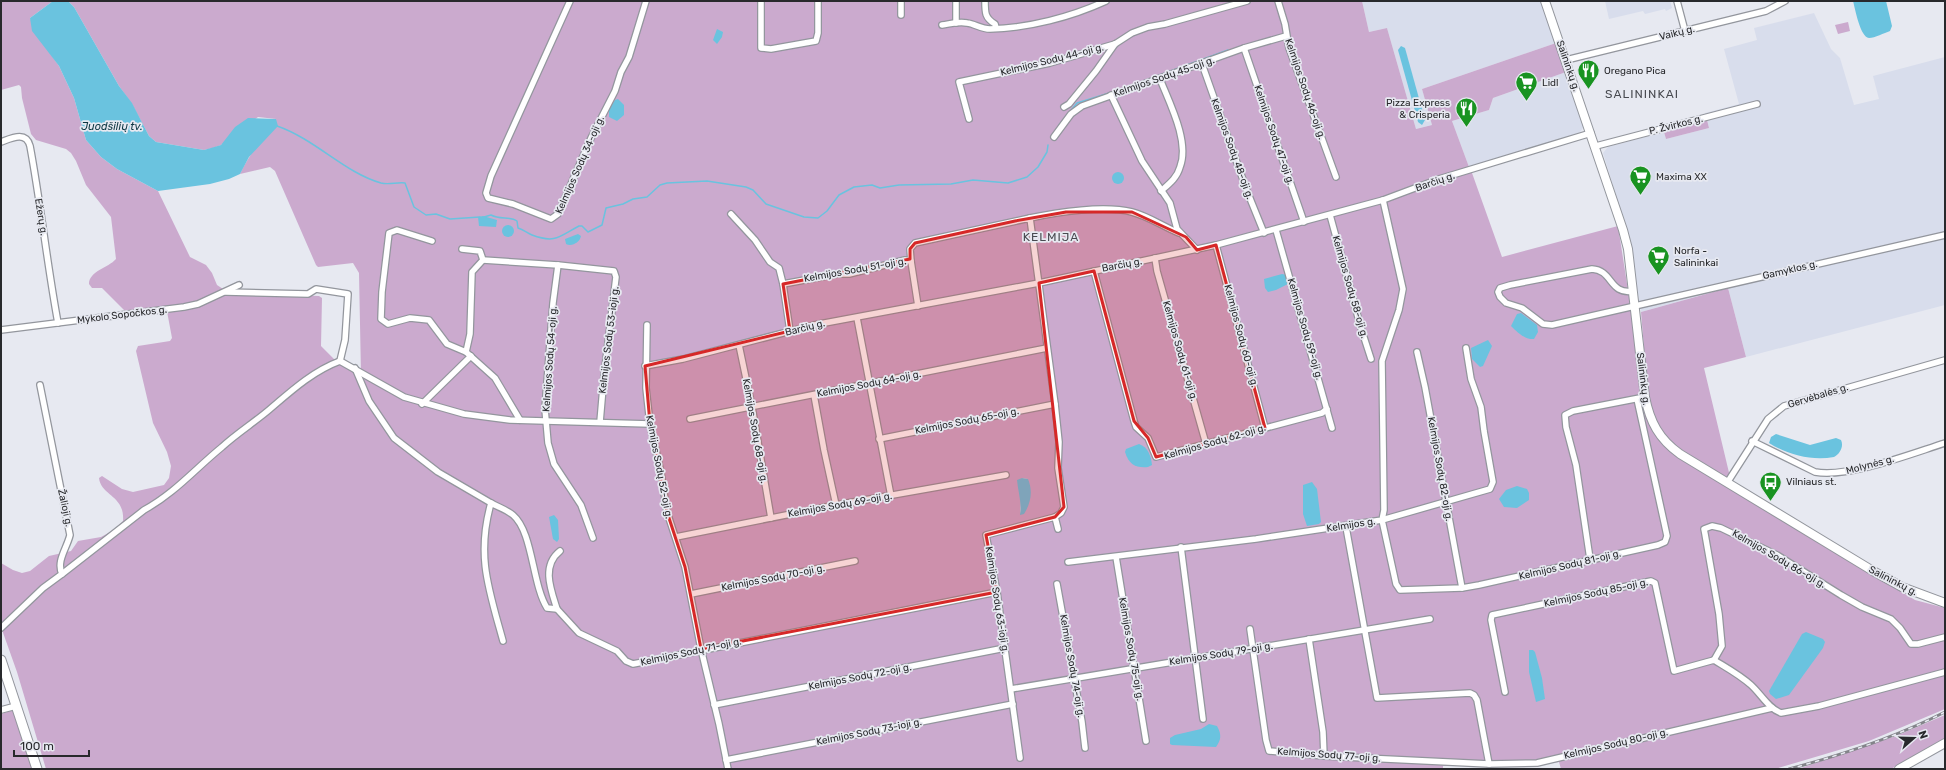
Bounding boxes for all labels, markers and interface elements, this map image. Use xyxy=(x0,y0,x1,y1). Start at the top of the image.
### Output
street label: Vaikų g. xyxy=(1658,23,1696,43)
street label: Kelmijos Sodų 46-oji g. xyxy=(1282,37,1328,141)
street label: Salininkų g. xyxy=(1554,39,1582,93)
street label: Kelmijos Sodų 44-oji g. xyxy=(999,41,1105,79)
street label: Kelmijos Sodų 45-oji g. xyxy=(1112,54,1216,100)
restaurant icon: Oregano Pica xyxy=(1576,58,1602,91)
place label: Oregano Pica xyxy=(1604,65,1666,77)
supermarket icon: Lidl xyxy=(1514,70,1540,103)
place label: Lidl xyxy=(1542,77,1558,89)
street label: Kelmijos Sodų 47-oji g. xyxy=(1251,84,1297,186)
district label: SALININKAI xyxy=(1605,87,1679,101)
restaurant icon: Pizza Express & Crisperia xyxy=(1453,96,1479,129)
street label: Kelmijos Sodų 48-oji g. xyxy=(1208,97,1256,201)
place label: Pizza Express & Crisperia xyxy=(1386,97,1450,121)
street label: P. Žvirkos g. xyxy=(1648,113,1704,137)
street label: Kelmijos Sodų 34-oji g. xyxy=(553,114,607,216)
water label: Juodšilių tv. xyxy=(81,120,143,133)
supermarket icon: Maxima XX xyxy=(1627,164,1653,197)
street label: Barčių g. xyxy=(1414,170,1456,194)
place label: Maxima XX xyxy=(1656,171,1707,183)
street label: Ežerų g. xyxy=(32,198,50,236)
district label: KELMIJA xyxy=(1023,230,1079,244)
street label: Kelmijos Sodų 58-oji g. xyxy=(1330,234,1370,340)
supermarket icon: Norfa - Salininkai xyxy=(1645,244,1671,277)
place label: Norfa - Salininkai xyxy=(1674,245,1718,269)
street label: Kelmijos Sodų 51-oji g. xyxy=(803,255,907,285)
street label: Barčių g. xyxy=(1101,255,1143,275)
street label: Gamyklos g. xyxy=(1761,258,1819,282)
street label: Kelmijos Sodų 59-oji g. xyxy=(1285,277,1325,381)
street label: Kelmijos Sodų 60-oji g. xyxy=(1221,283,1261,389)
street label: Kelmijos Sodų 53-ioji g. xyxy=(596,286,622,394)
street label: Kelmijos Sodų 61-oji g. xyxy=(1160,299,1200,403)
street label: Mykolo Sopočkos g. xyxy=(76,304,168,326)
street label: Kelmijos Sodų 54-oji g. xyxy=(540,306,560,412)
street label: Barčių g. xyxy=(784,317,826,339)
street label: Salininkų g. xyxy=(1634,352,1652,406)
street label: Kelmijos Sodų 64-oji g. xyxy=(816,368,922,400)
street label: Kelmijos Sodų 68-oji g. xyxy=(740,378,770,484)
street label: Gervėbalės g. xyxy=(1786,381,1850,411)
street label: Kelmijos Sodų 65-oji g. xyxy=(914,405,1020,437)
street label: Kelmijos Sodų 52-oji g. xyxy=(643,414,675,520)
street label: Kelmijos Sodų 82-oji g. xyxy=(1425,416,1455,522)
street label: Kelmijos Sodų 62-oji g. xyxy=(1163,422,1267,462)
street label: Molynės g. xyxy=(1845,453,1895,477)
bus stop icon: Vilniaus st. xyxy=(1758,469,1784,502)
place label: Vilniaus st. xyxy=(1786,476,1836,488)
street label: Žalioji g. xyxy=(55,488,75,528)
street label: Kelmijos Sodų 69-oji g. xyxy=(787,490,893,520)
street label: Kelmijos g. xyxy=(1326,515,1376,535)
street label: Kelmijos Sodų 86-oji g. xyxy=(1730,527,1828,591)
street label: Kelmijos Sodų 63-ioji g. xyxy=(983,546,1011,654)
street label: Kelmijos Sodų 81-oji g. xyxy=(1518,547,1622,583)
street label: Kelmijos Sodų 70-oji g. xyxy=(720,562,826,594)
street label: Salininkų g. xyxy=(1867,564,1919,598)
street label: Kelmijos Sodų 85-oji g. xyxy=(1543,576,1649,610)
street label: Kelmijos Sodų 75-oji g. xyxy=(1116,596,1146,702)
street label: Kelmijos Sodų 74-oji g. xyxy=(1057,613,1087,719)
street label: Kelmijos Sodų 71-oji g. xyxy=(639,635,743,669)
street label: Kelmijos Sodų 79-oji g. xyxy=(1168,640,1274,668)
street label: Kelmijos Sodų 72-oji g. xyxy=(808,661,912,693)
street label: Kelmijos Sodų 73-ioji g. xyxy=(815,716,923,748)
north arrow xyxy=(1894,718,1934,758)
street label: Kelmijos Sodų 80-oji g. xyxy=(1563,726,1669,762)
text: N xyxy=(1915,729,1930,741)
scale bar xyxy=(14,732,89,758)
text: 100 m xyxy=(20,739,54,753)
street label: Kelmijos Sodų 77-oji g. xyxy=(1277,745,1381,765)

